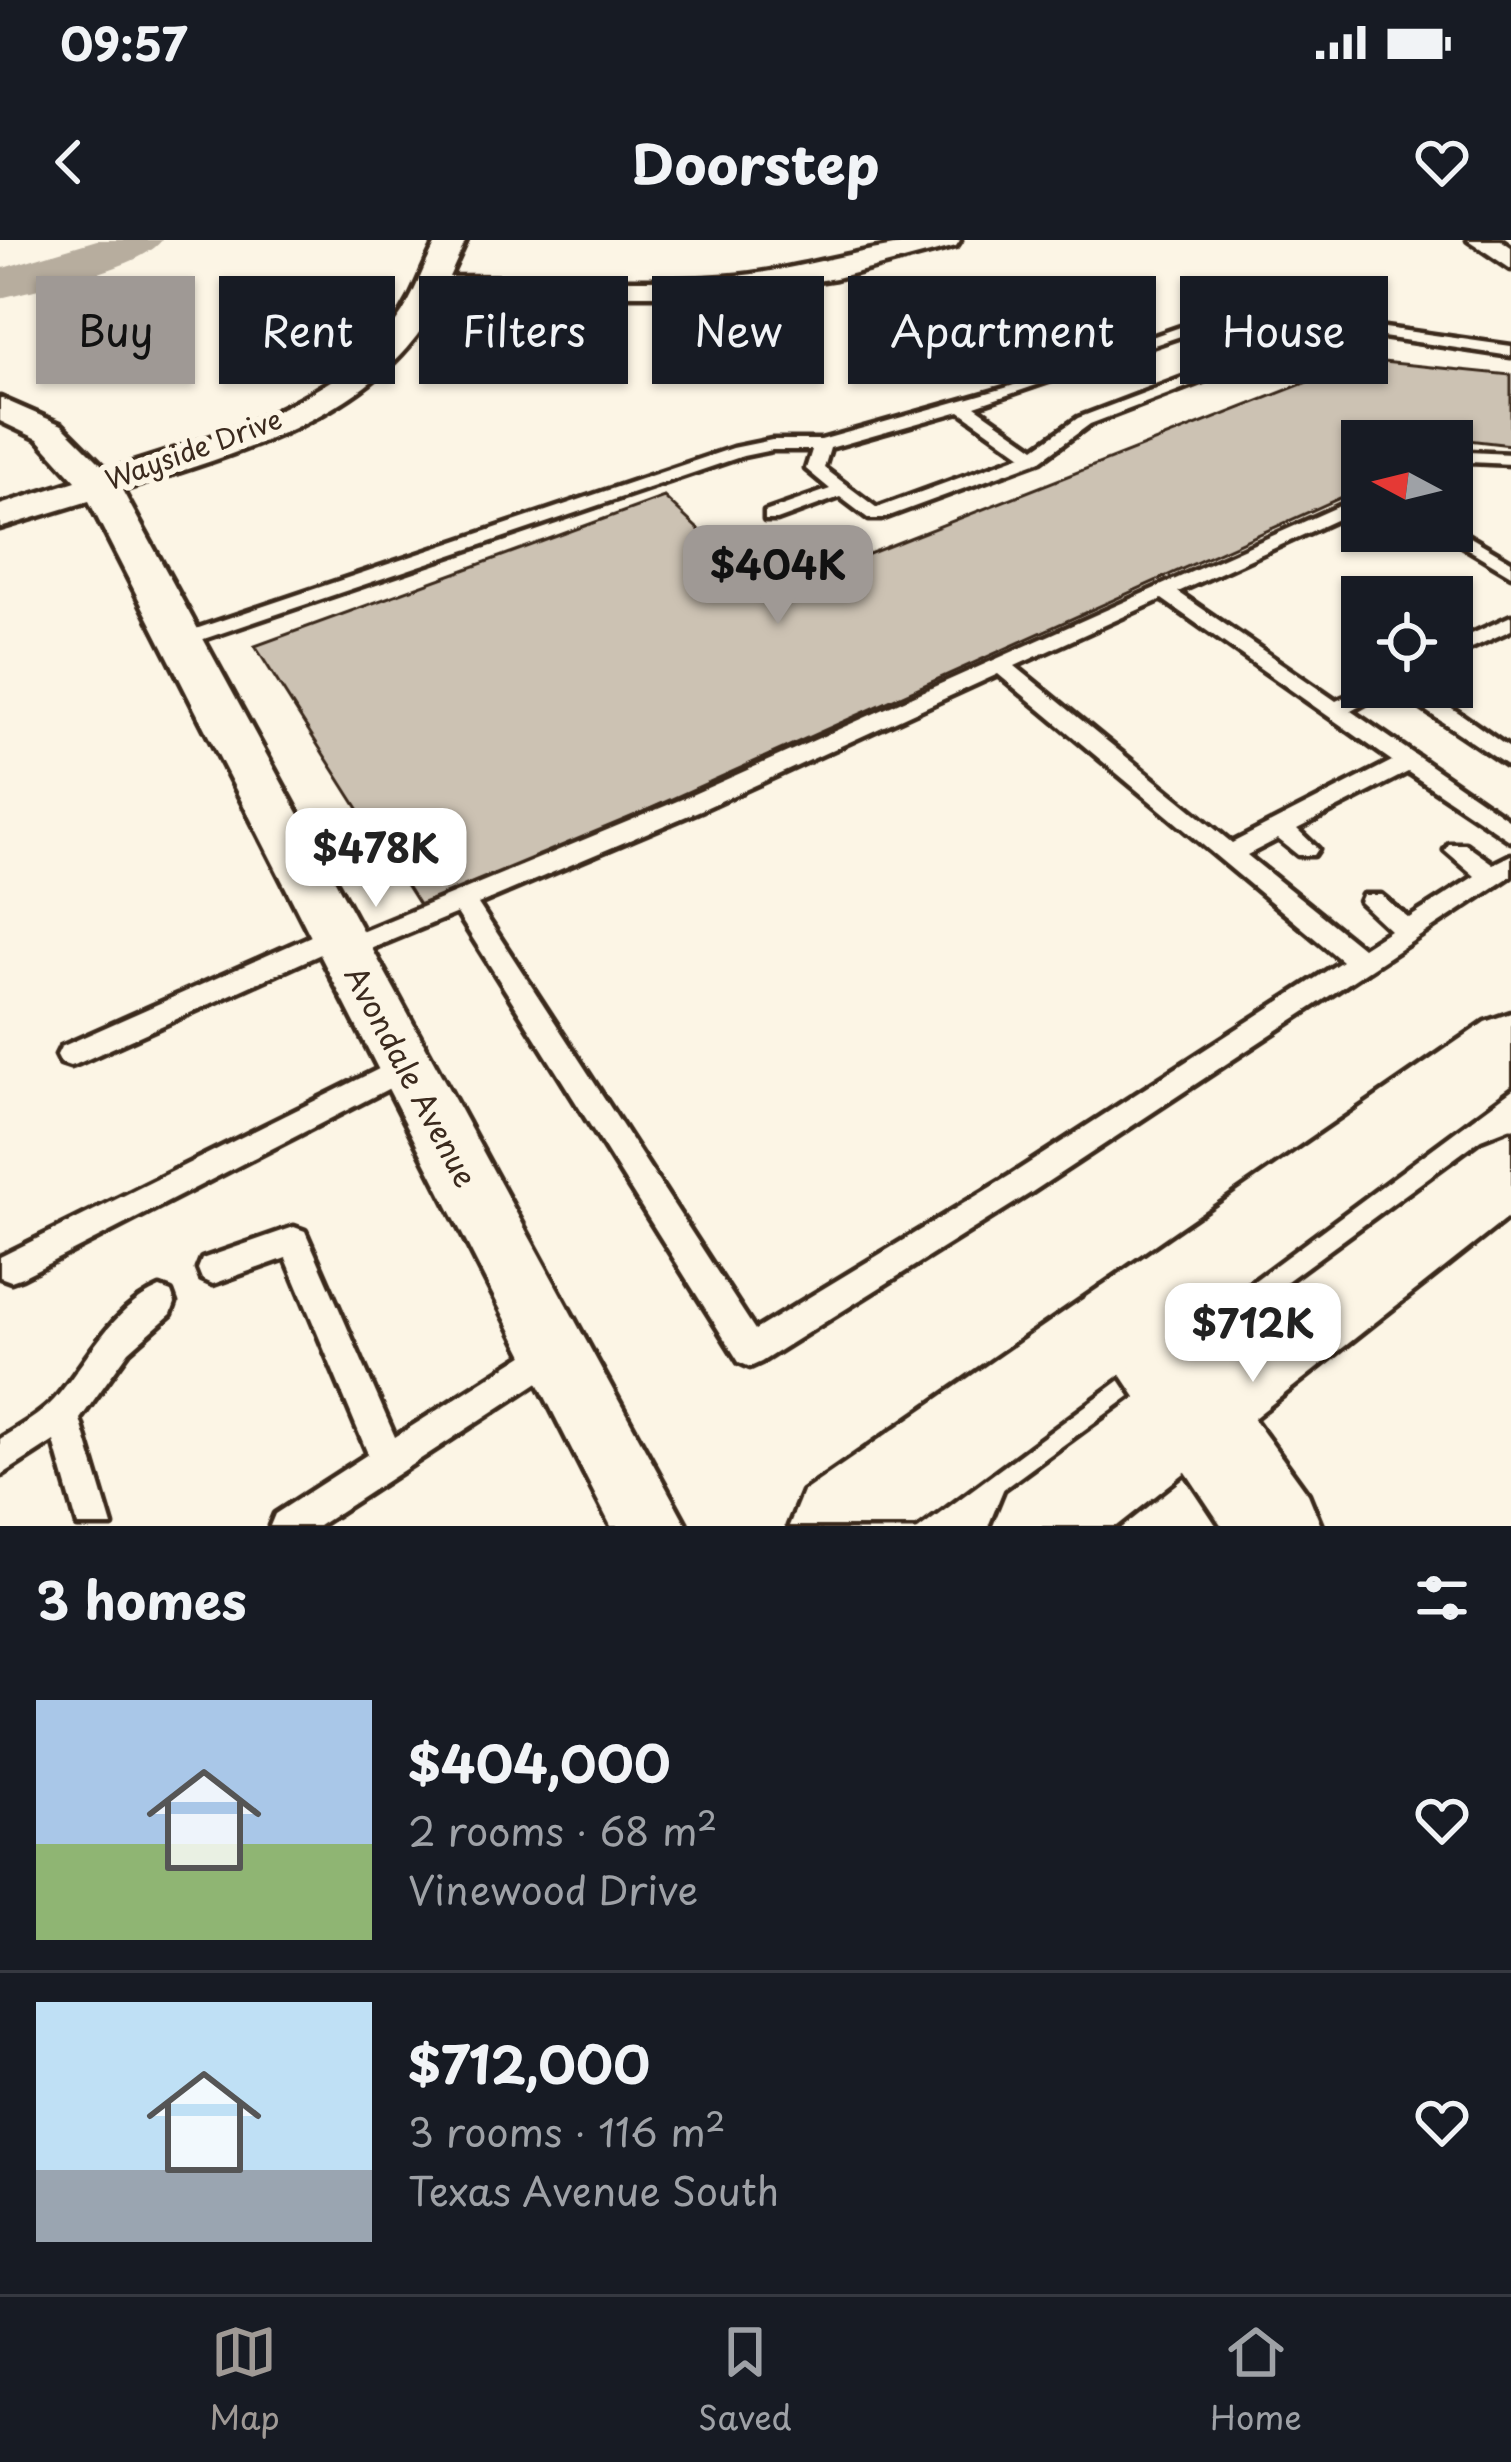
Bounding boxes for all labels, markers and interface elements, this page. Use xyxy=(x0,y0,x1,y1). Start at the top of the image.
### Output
text: 09:57 xyxy=(60,8,187,76)
text: Doorstep xyxy=(631,122,880,203)
icon: back xyxy=(36,129,102,195)
icon: heart xyxy=(1409,129,1475,195)
chip: Buy xyxy=(36,276,195,384)
chip: Rent xyxy=(219,276,395,384)
chip: Filters xyxy=(419,276,628,384)
chip: New xyxy=(652,276,824,384)
chip: Apartment xyxy=(848,276,1156,384)
chip: House xyxy=(1180,276,1388,384)
street label: Wayside Drive xyxy=(99,397,287,499)
north arrow xyxy=(1341,420,1473,552)
map controls xyxy=(1341,420,1473,708)
pin: $404K xyxy=(694,525,862,627)
text: $404K xyxy=(710,534,846,593)
button: locate xyxy=(1341,576,1473,708)
pin: $478K xyxy=(292,808,460,910)
text: $478K xyxy=(313,817,439,876)
street label: Avondale Avenue xyxy=(335,957,489,1195)
pin: $712K xyxy=(1169,1283,1337,1385)
text: $712K xyxy=(1192,1292,1314,1351)
text: 3 homes xyxy=(36,1560,247,1637)
icon: filters xyxy=(1409,1565,1475,1631)
text: $404,000 xyxy=(408,1723,671,1800)
icon: home xyxy=(132,1748,276,1892)
icon: heart xyxy=(1409,1787,1475,1853)
text: 2 rooms · 68 m² xyxy=(408,1800,717,1859)
text: Vinewood Drive xyxy=(408,1859,698,1918)
text: $712,000 xyxy=(408,2024,650,2101)
icon: home xyxy=(132,2050,276,2194)
icon: heart xyxy=(1409,2089,1475,2155)
text: 3 rooms · 116 m² xyxy=(408,2101,726,2160)
text: Texas Avenue South xyxy=(408,2160,779,2219)
tab: Map xyxy=(209,2319,280,2441)
tab: Saved xyxy=(698,2319,792,2441)
tab: Home xyxy=(1210,2319,1302,2441)

